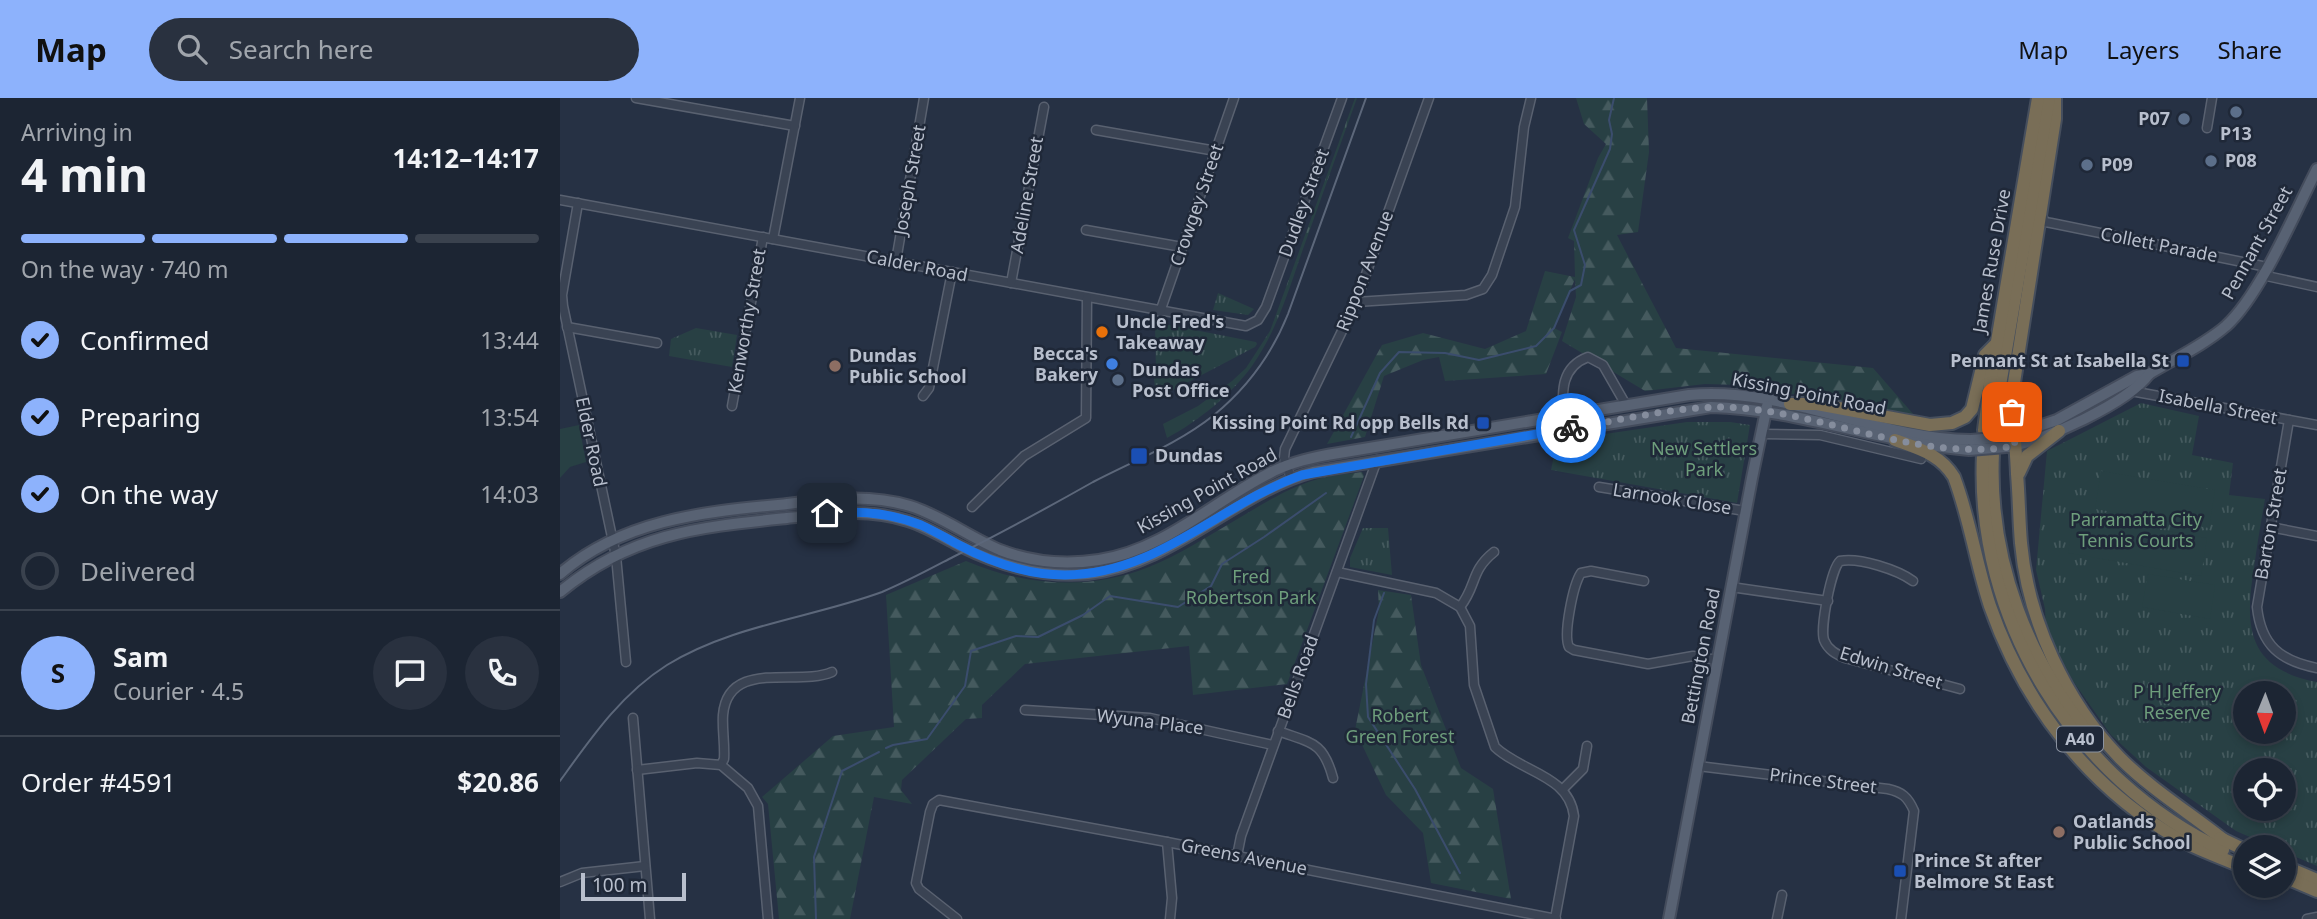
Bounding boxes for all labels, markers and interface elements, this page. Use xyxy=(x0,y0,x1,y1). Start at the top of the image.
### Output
search box xyxy=(149,18,639,81)
text: Map xyxy=(35,27,107,72)
icon: search xyxy=(173,30,211,68)
text: Search here xyxy=(229,31,373,67)
text: Map xyxy=(2018,33,2068,66)
text: Layers xyxy=(2106,33,2180,66)
text: Share xyxy=(2218,33,2282,66)
marker: P13 xyxy=(2228,104,2244,120)
place label: P07 xyxy=(2138,106,2170,130)
marker: P07 xyxy=(2176,111,2192,127)
text: Arriving in xyxy=(21,116,133,148)
place label: P13 xyxy=(2220,121,2252,145)
street label: Joseph Street xyxy=(887,122,931,239)
street label: Adeline Street xyxy=(1004,134,1048,255)
text: 14:12–14:17 xyxy=(392,140,539,176)
street label: Crowgey Street xyxy=(1164,140,1228,269)
text: 4 min xyxy=(21,143,148,205)
street label: Dudley Street xyxy=(1272,145,1334,260)
place label: P08 xyxy=(2225,148,2257,172)
place label: P09 xyxy=(2101,152,2133,176)
marker: P08 xyxy=(2203,153,2219,169)
marker: P09 xyxy=(2079,157,2095,173)
street label: Pennant Street xyxy=(2215,181,2297,303)
street label: James Ruse Drive xyxy=(1966,187,2015,337)
street label: Rippon Avenue xyxy=(1330,207,1398,335)
street label: Collett Parade xyxy=(2099,221,2220,267)
street label: Calder Road xyxy=(864,243,970,287)
street label: Kenworthy Street xyxy=(721,246,771,395)
text: On the way · 740 m xyxy=(21,253,228,285)
place label: Uncle Fred's Takeaway xyxy=(1116,309,1224,354)
icon: check xyxy=(21,321,59,359)
text: Confirmed xyxy=(80,322,210,358)
text: 13:44 xyxy=(480,324,539,356)
marker: Uncle Fred's Takeaway xyxy=(1094,324,1110,340)
place label: Becca's Bakery xyxy=(1033,341,1099,386)
place label: Dundas Public School xyxy=(849,343,967,388)
place label: Pennant St at Isabella St xyxy=(1950,348,2169,372)
marker: Pennant St at Isabella St xyxy=(2175,353,2191,369)
marker: Becca's Bakery xyxy=(1104,356,1120,372)
place label: Dundas Post Office xyxy=(1132,357,1230,402)
marker: Dundas Public School xyxy=(827,358,843,374)
street label: Kissing Point Road xyxy=(1730,366,1888,420)
marker: Dundas Post Office xyxy=(1110,372,1126,388)
pin xyxy=(1982,382,2042,442)
street label: Isabella Street xyxy=(2157,383,2280,429)
courier xyxy=(1536,393,1606,463)
icon: bag xyxy=(1993,393,2031,431)
street label: Elder Road xyxy=(571,395,613,489)
icon: check xyxy=(21,398,59,436)
text: Preparing xyxy=(80,399,201,435)
text: 13:54 xyxy=(480,401,539,433)
icon: bike xyxy=(1552,409,1590,447)
place label: Kissing Point Rd opp Bells Rd xyxy=(1212,410,1469,434)
marker: Kissing Point Rd opp Bells Rd xyxy=(1475,415,1491,431)
park label: New Settlers Park xyxy=(1651,436,1757,481)
street label: Kissing Point Road xyxy=(1132,442,1281,539)
place label: Dundas xyxy=(1155,443,1223,467)
marker: Dundas xyxy=(1129,446,1149,466)
street label: Barton Street xyxy=(2248,466,2292,581)
icon: check xyxy=(21,475,59,513)
text: On the way xyxy=(80,476,218,512)
street label: Larnook Close xyxy=(1611,477,1733,519)
text: 14:03 xyxy=(480,478,539,510)
pin xyxy=(797,483,857,543)
icon: home xyxy=(808,494,846,532)
park label: Parramatta City Tennis Courts xyxy=(2070,507,2203,552)
text: Delivered xyxy=(80,553,196,589)
park label: Fred Robertson Park xyxy=(1186,564,1317,609)
street label: Bettington Road xyxy=(1675,586,1725,726)
street label: Bells Road xyxy=(1271,631,1323,722)
button: chat xyxy=(373,636,447,710)
button: phone xyxy=(465,636,539,710)
text: Sam xyxy=(113,639,168,675)
street label: Edwin Street xyxy=(1837,640,1946,694)
text: S xyxy=(51,655,65,691)
text: Courier · 4.5 xyxy=(113,675,244,707)
park label: P H Jeffery Reserve xyxy=(2133,679,2222,724)
north arrow xyxy=(2233,681,2296,744)
map controls xyxy=(2233,681,2296,898)
street label: Wyuna Place xyxy=(1095,703,1205,739)
park label: Robert Green Forest xyxy=(1346,703,1455,748)
road number: A40 xyxy=(2057,726,2103,752)
button: locate xyxy=(2233,758,2296,821)
street label: Prince Street xyxy=(1768,762,1879,799)
text: Order #4591 xyxy=(21,764,176,800)
text: $20.86 xyxy=(457,764,539,800)
place label: Oatlands Public School xyxy=(2073,809,2191,854)
marker: Oatlands Public School xyxy=(2051,824,2067,840)
street label: Greens Avenue xyxy=(1179,832,1309,880)
button: layers xyxy=(2233,835,2296,898)
place label: Prince St after Belmore St East xyxy=(1914,848,2054,893)
marker: Prince St after Belmore St East xyxy=(1892,863,1908,879)
scale bar xyxy=(581,870,686,902)
text: 100 m xyxy=(592,872,647,898)

